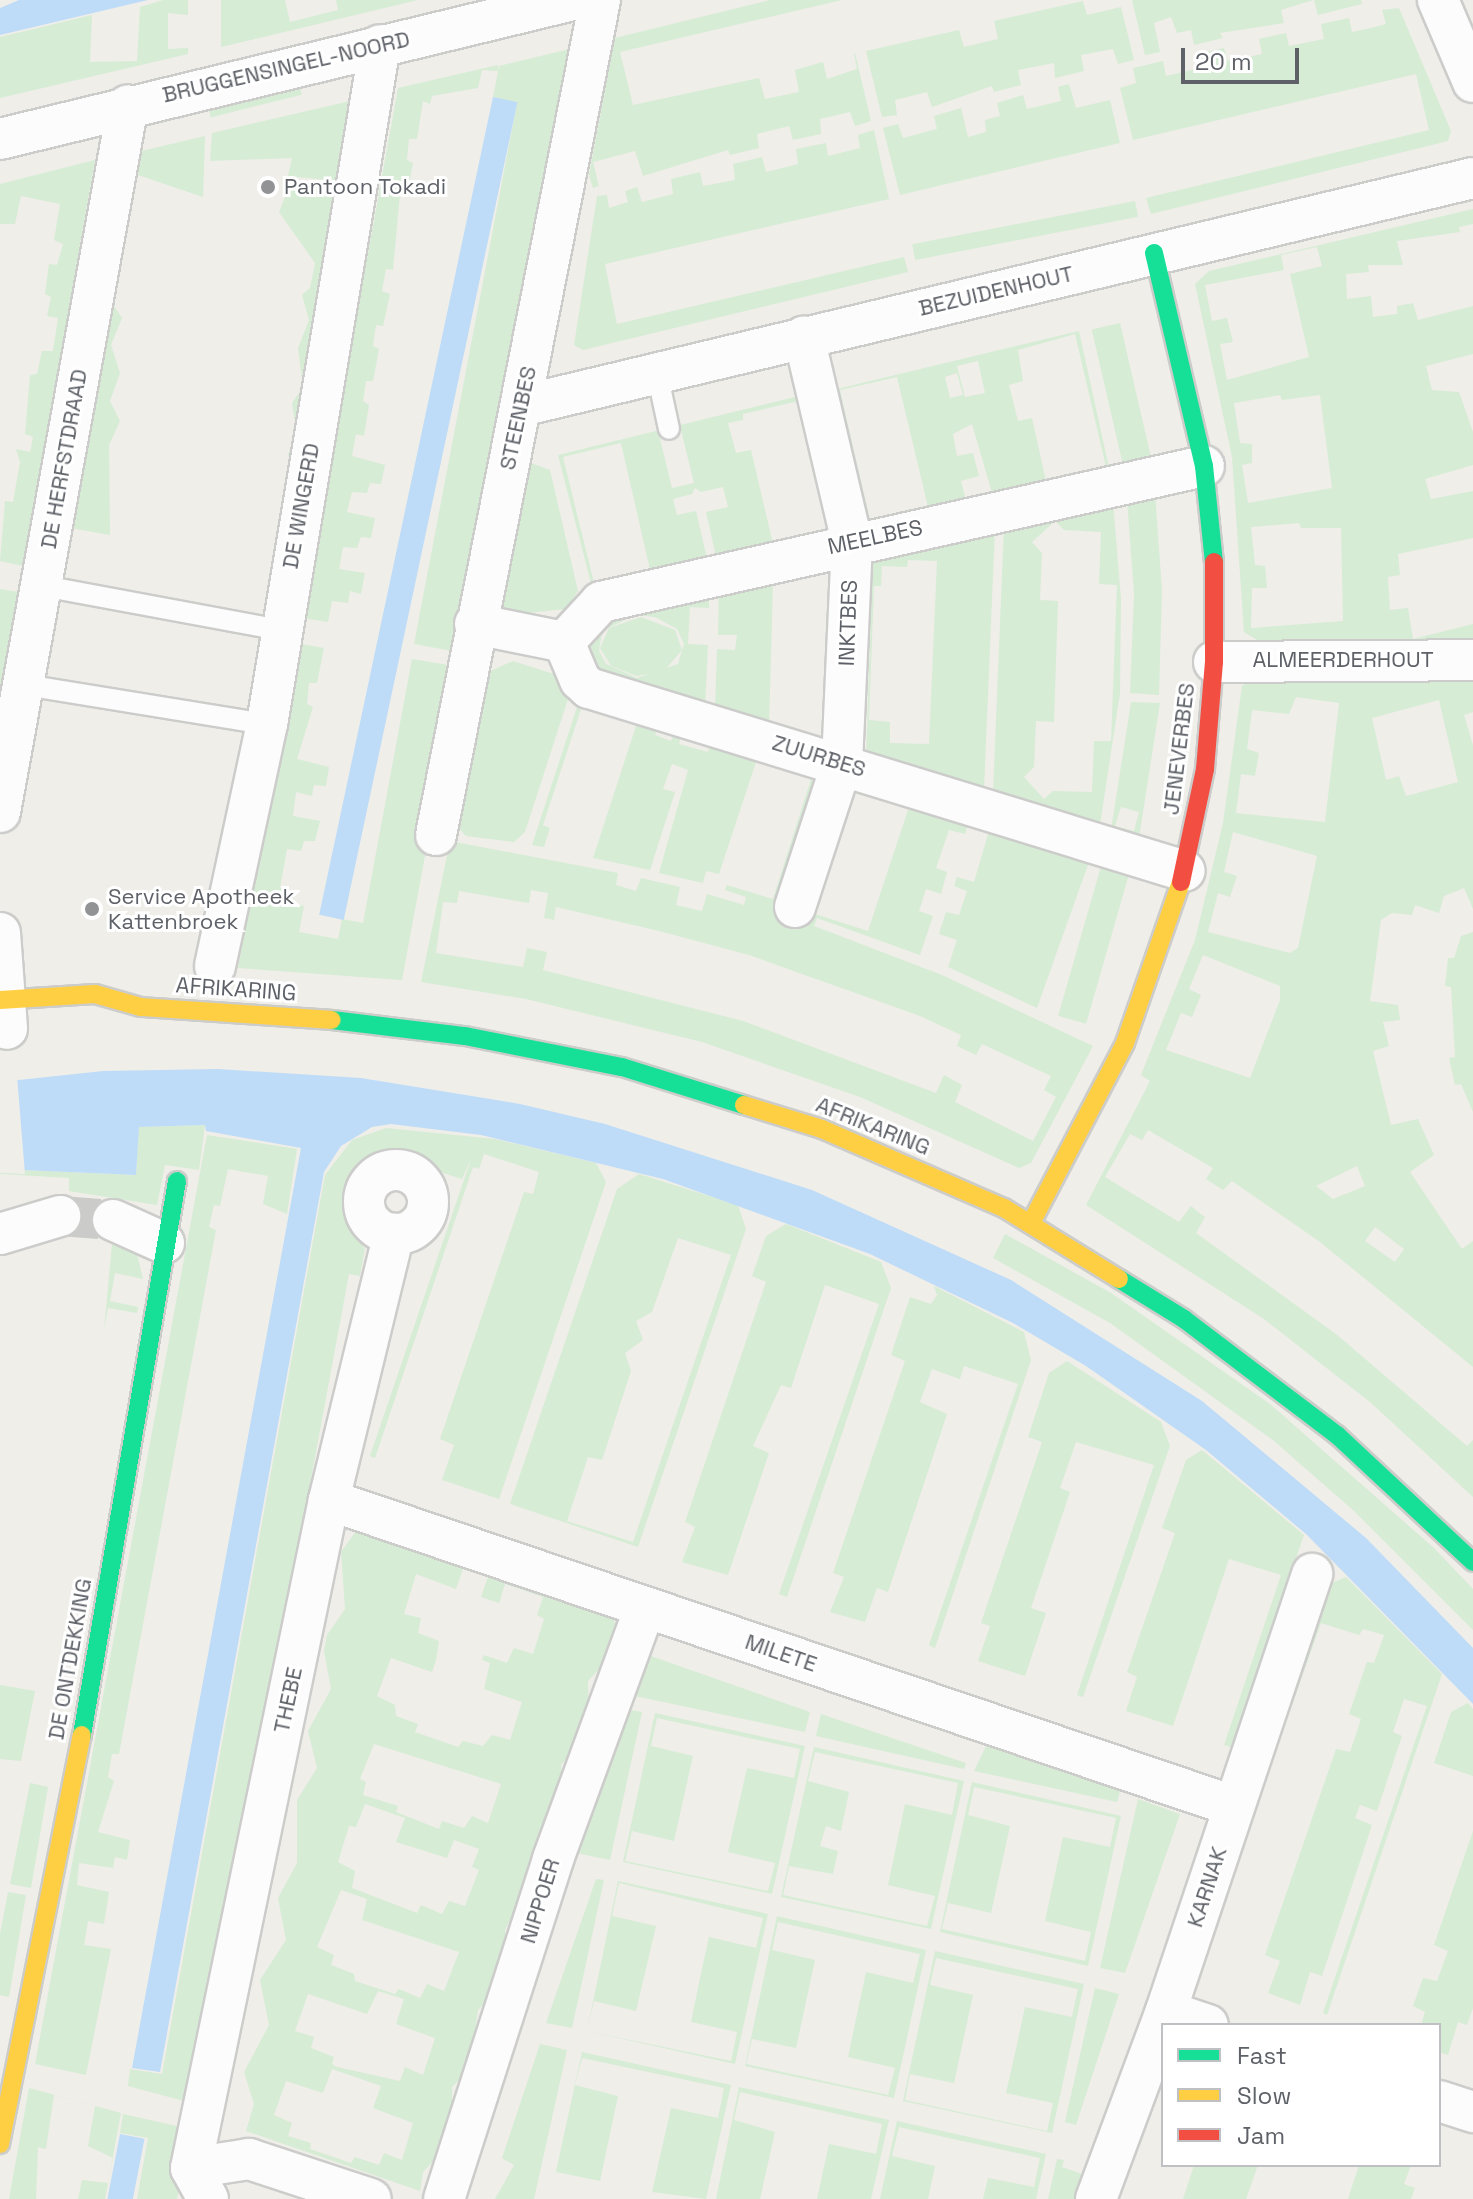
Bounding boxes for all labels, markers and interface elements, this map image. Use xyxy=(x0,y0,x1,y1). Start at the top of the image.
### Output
street label: BRUGGENSINGEL-NOORD xyxy=(160,26,412,108)
scale bar xyxy=(1185,32,1303,82)
text: 20 m xyxy=(1195,46,1252,77)
place label: Pantoon Tokadi xyxy=(284,174,447,200)
marker: Pantoon Tokadi xyxy=(259,178,277,196)
street label: BEZUIDENHOUT xyxy=(916,260,1076,322)
street label: STEENBES xyxy=(494,364,542,472)
street label: DE HERFSTDRAAD xyxy=(35,367,93,551)
street label: DE WINGERD xyxy=(277,441,325,571)
street label: MEELBES xyxy=(825,514,925,560)
street label: INKTBES xyxy=(833,579,863,667)
street label: ALMEERDERHOUT xyxy=(1252,647,1434,673)
street label: JENEVERBES xyxy=(1158,682,1200,816)
street label: ZUURBES xyxy=(769,729,869,783)
place label: Service Apotheek Kattenbroek xyxy=(108,883,295,934)
marker: Service Apotheek Kattenbroek xyxy=(83,900,101,918)
street label: AFRIKARING xyxy=(175,972,297,1006)
street label: AFRIKARING xyxy=(812,1091,934,1161)
street label: DE ONTDEKKING xyxy=(43,1576,97,1742)
street label: MILETE xyxy=(742,1628,820,1678)
street label: THEBE xyxy=(268,1665,308,1735)
street label: KARNAK xyxy=(1182,1843,1232,1931)
street label: NIPPOER xyxy=(515,1855,565,1947)
legend xyxy=(1161,2023,1441,2167)
text: Fast xyxy=(1237,2040,1287,2071)
text: Slow xyxy=(1237,2080,1291,2111)
text: Jam xyxy=(1237,2120,1285,2151)

